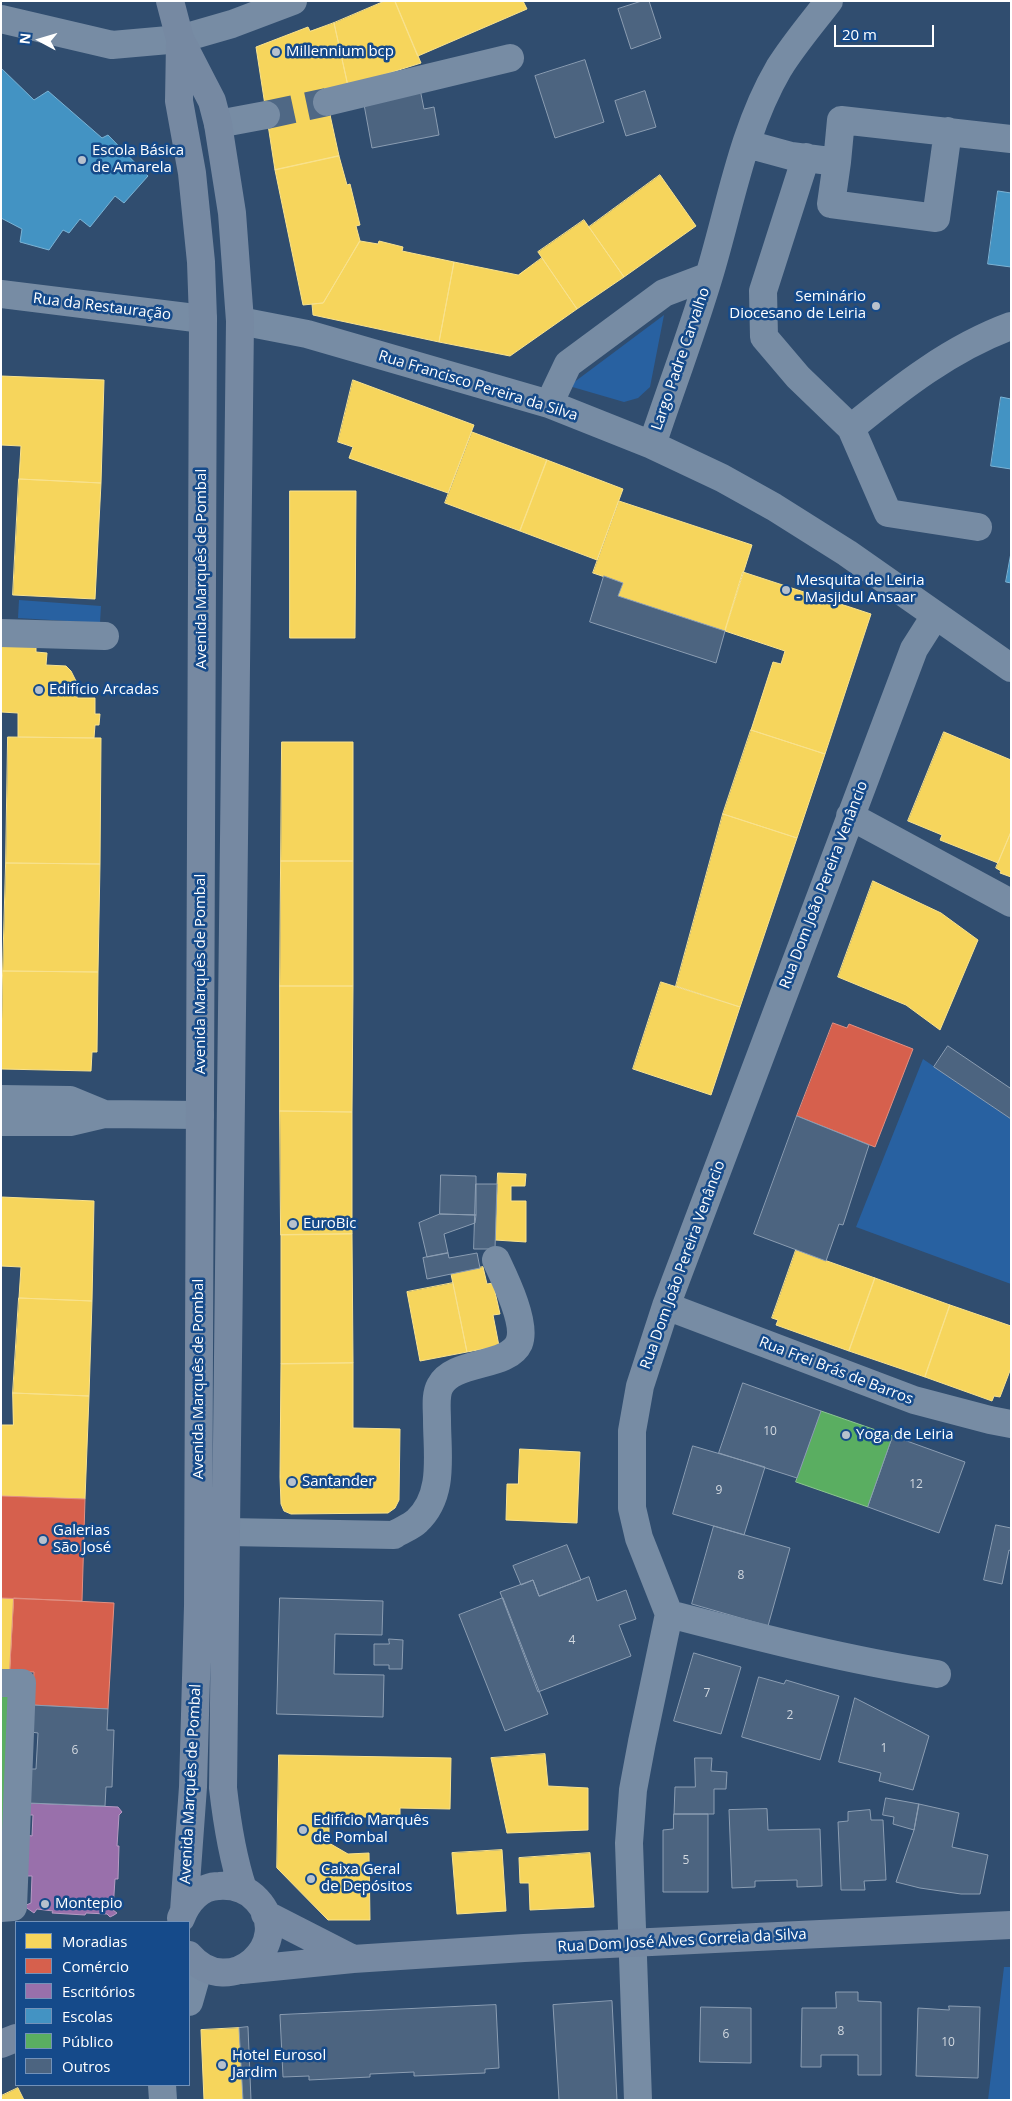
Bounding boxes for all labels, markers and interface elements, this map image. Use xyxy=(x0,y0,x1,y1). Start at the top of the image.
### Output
north arrow xyxy=(15,15,65,65)
scale bar xyxy=(837,15,937,47)
text: 20 m xyxy=(842,24,877,44)
text: N xyxy=(15,32,35,45)
place label: Millennium bcp xyxy=(286,43,394,61)
marker: Millennium bcp xyxy=(270,46,282,58)
place label: Escola Básica de Amarela xyxy=(92,142,184,177)
marker: Escola Básica de Amarela xyxy=(76,154,88,166)
street label: Largo Padre Carvalho xyxy=(648,285,714,433)
place label: Seminário Diocesano de Leiria xyxy=(729,288,866,323)
street label: Rua da Restauração xyxy=(32,290,172,324)
marker: Seminário Diocesano de Leiria xyxy=(870,300,882,312)
street label: Rua Francisco Pereira da Silva xyxy=(376,347,580,425)
street label: Avenida Marquês de Pombal xyxy=(193,469,211,669)
place label: Mesquita de Leiria - Masjidul Ansaar xyxy=(796,572,925,607)
marker: Mesquita de Leiria - Masjidul Ansaar xyxy=(780,584,792,596)
place label: Edifício Arcadas xyxy=(49,681,159,699)
marker: Edifício Arcadas xyxy=(33,684,45,696)
street label: Rua Dom João Pereira Venâncio xyxy=(776,779,872,991)
street label: Avenida Marquês de Pombal xyxy=(192,874,210,1074)
street label: Rua Dom João Pereira Venâncio xyxy=(637,1158,729,1372)
place label: EuroBic xyxy=(303,1215,356,1233)
marker: EuroBic xyxy=(287,1218,299,1230)
street label: Avenida Marquês de Pombal xyxy=(190,1279,208,1479)
street label: Rua Frei Brás de Barros xyxy=(756,1333,916,1409)
house number: 10 xyxy=(763,1425,777,1439)
place label: Yoga de Leiria xyxy=(856,1426,954,1444)
marker: Yoga de Leiria xyxy=(840,1429,852,1441)
place label: Santander xyxy=(302,1473,374,1491)
marker: Santander xyxy=(286,1476,298,1488)
house number: 12 xyxy=(909,1478,923,1492)
house number: 9 xyxy=(716,1484,722,1498)
place label: Galerias São José xyxy=(53,1522,111,1557)
marker: Galerias São José xyxy=(37,1534,49,1546)
house number: 8 xyxy=(738,1569,744,1583)
house number: 4 xyxy=(569,1634,575,1648)
street label: Avenida Marquês de Pombal xyxy=(177,1684,205,1884)
house number: 7 xyxy=(704,1687,710,1701)
house number: 2 xyxy=(787,1709,793,1723)
house number: 1 xyxy=(881,1742,887,1756)
house number: 6 xyxy=(72,1744,78,1758)
place label: Edifício Marquês de Pombal xyxy=(313,1812,429,1847)
marker: Edifício Marquês de Pombal xyxy=(297,1824,309,1836)
house number: 5 xyxy=(683,1854,689,1868)
place label: Caixa Geral de Depósitos xyxy=(321,1861,412,1896)
marker: Caixa Geral de Depósitos xyxy=(305,1873,317,1885)
place label: Montepio xyxy=(55,1895,122,1913)
marker: Montepio xyxy=(39,1898,51,1910)
legend xyxy=(15,1921,190,2086)
street label: Rua Dom José Alves Correia da Silva xyxy=(557,1925,807,1957)
text: Moradias xyxy=(62,1931,127,1951)
text: Comércio xyxy=(62,1956,129,1976)
text: Escritórios xyxy=(62,1981,135,2001)
text: Escolas xyxy=(62,2006,113,2026)
house number: 8 xyxy=(838,2025,844,2039)
house number: 6 xyxy=(723,2028,729,2042)
text: Público xyxy=(62,2031,113,2051)
house number: 10 xyxy=(941,2036,955,2050)
place label: Hotel Eurosol Jardim xyxy=(232,2047,326,2082)
text: Outros xyxy=(62,2056,111,2076)
marker: Hotel Eurosol Jardim xyxy=(216,2059,228,2071)

